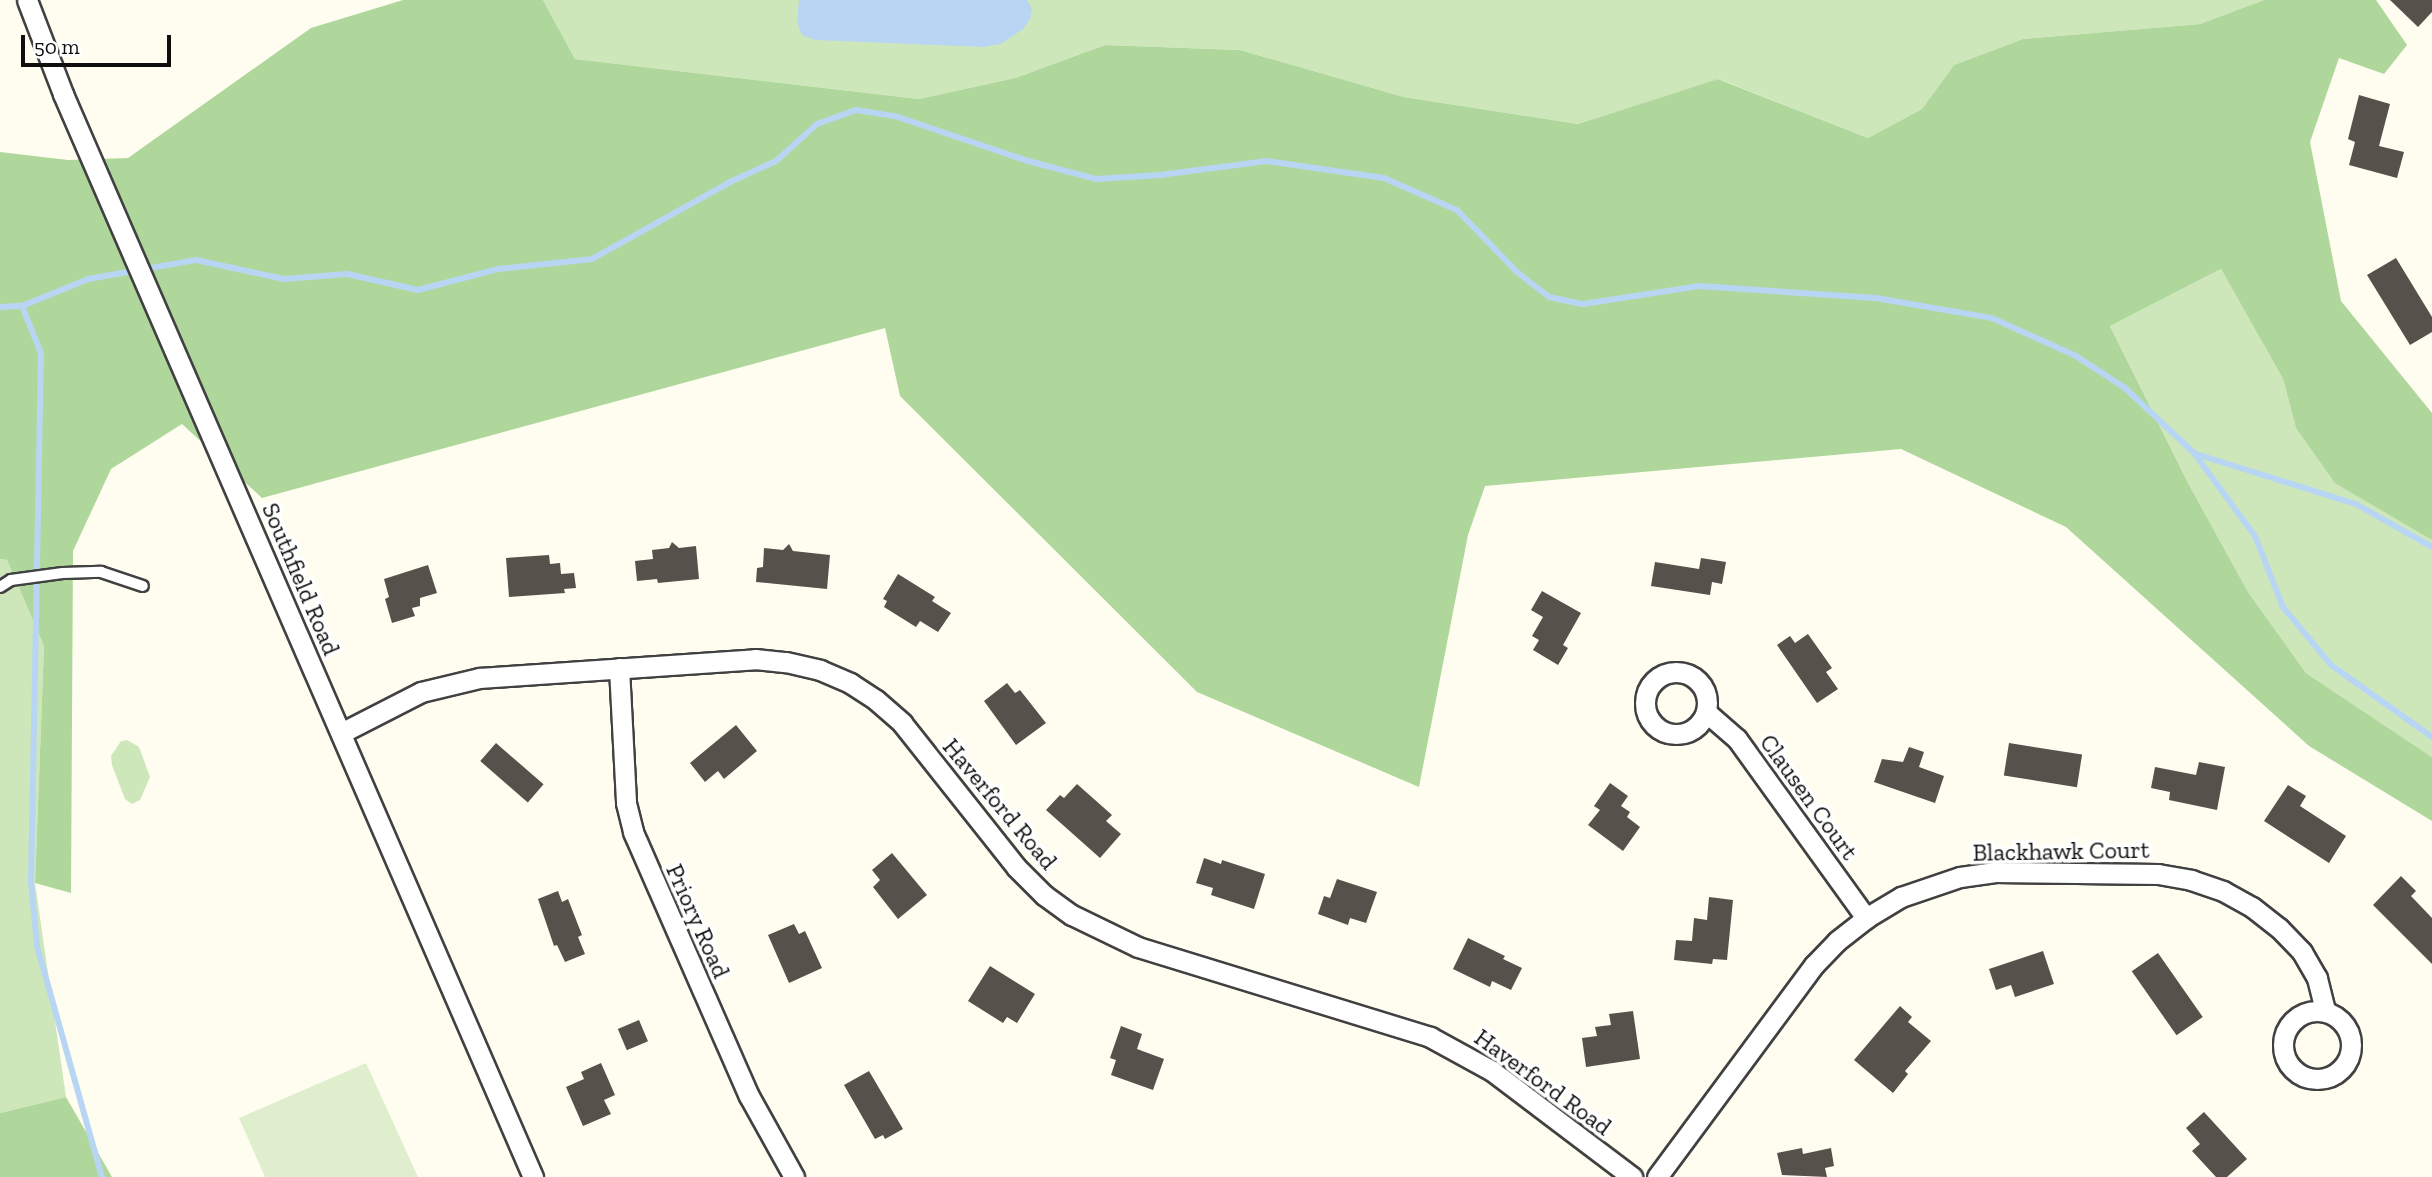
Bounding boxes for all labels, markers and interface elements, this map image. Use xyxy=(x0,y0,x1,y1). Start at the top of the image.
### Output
scale bar xyxy=(24,21,175,65)
text: 50 m xyxy=(34,34,80,59)
street label: Southfield Road xyxy=(256,499,346,659)
street label: Clausen Court xyxy=(1754,729,1864,865)
street label: Haverford Road xyxy=(937,733,1063,875)
street label: Blackhawk Court xyxy=(1972,835,2150,867)
street label: Priory Road xyxy=(660,859,736,983)
street label: Haverford Road xyxy=(1469,1023,1617,1141)

